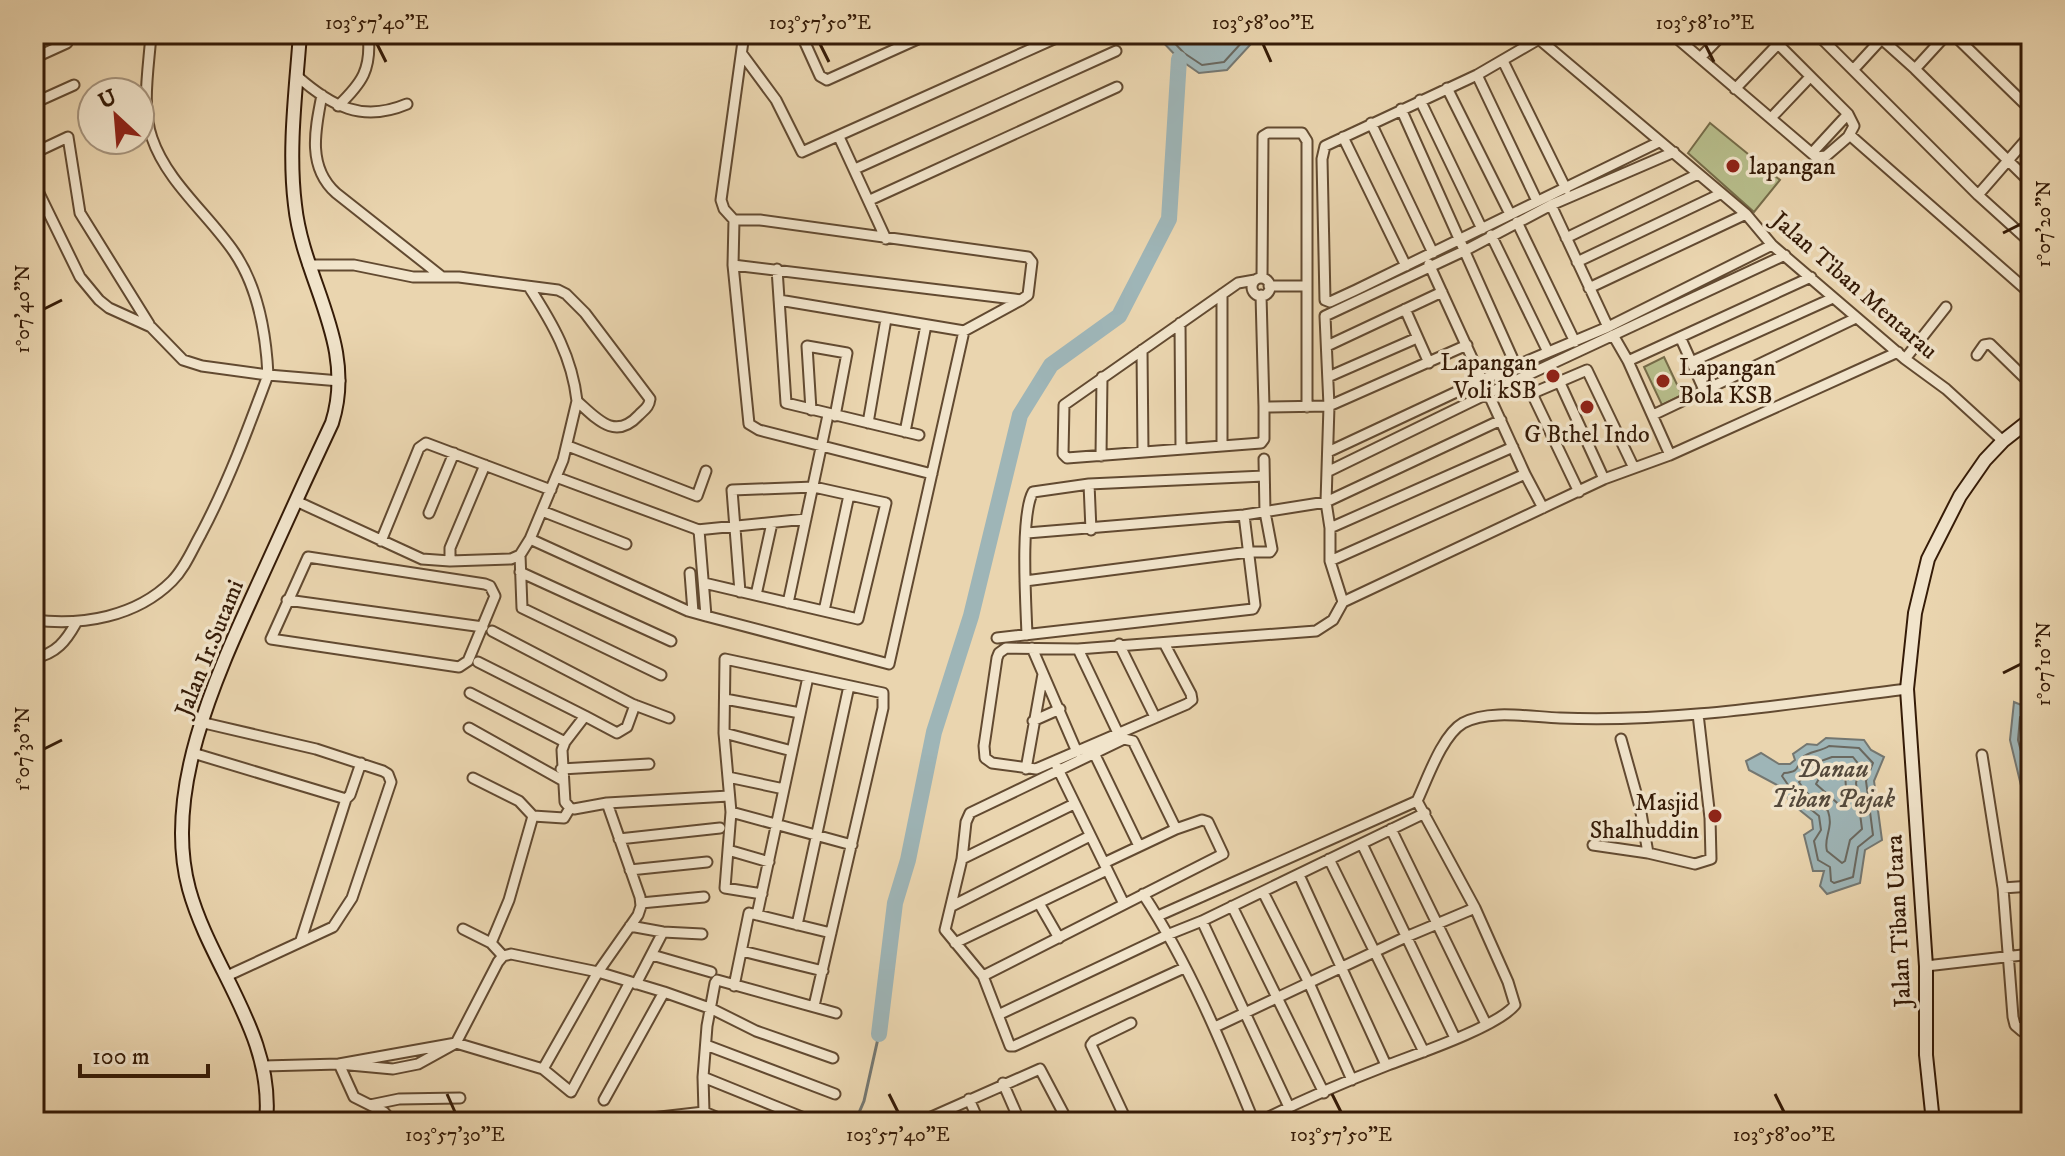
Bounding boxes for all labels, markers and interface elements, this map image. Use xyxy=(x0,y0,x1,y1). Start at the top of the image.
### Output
text: 103°57'40"E xyxy=(325,11,429,36)
text: 103°57'50"E xyxy=(769,11,871,36)
text: 103°58'00"E xyxy=(1212,11,1314,36)
text: 103°58'10"E xyxy=(1655,11,1755,36)
north arrow xyxy=(76,76,156,156)
text: U xyxy=(94,84,121,115)
place label: lapangan xyxy=(1749,152,1836,182)
marker: lapangan xyxy=(1724,157,1742,175)
text: 1°07'20"N xyxy=(2032,180,2057,268)
street label: Jalan Tiban Mentarau xyxy=(1764,204,1944,366)
text: 1°07'40"N xyxy=(11,265,36,353)
place label: Lapangan Voli kSB xyxy=(1440,348,1537,406)
place label: Lapangan Bola KSB xyxy=(1679,353,1776,411)
marker: Lapangan Voli kSB xyxy=(1544,367,1562,385)
marker: Lapangan Bola KSB xyxy=(1654,372,1672,390)
marker: G Bthel Indo xyxy=(1578,398,1596,416)
place label: G Bthel Indo xyxy=(1524,420,1650,450)
street label: Jalan Ir.Sutami xyxy=(168,576,251,723)
text: 1°07'10"N xyxy=(2032,622,2057,706)
text: 1°07'30"N xyxy=(11,707,36,791)
water label: Danau Tiban Pajak xyxy=(1771,753,1895,816)
place label: Masjid Shalhuddin xyxy=(1590,788,1699,846)
marker: Masjid Shalhuddin xyxy=(1706,807,1724,825)
street label: Jalan Tiban Utara xyxy=(1879,833,1919,1010)
scale bar xyxy=(80,1028,208,1078)
text: 100 m xyxy=(92,1042,150,1072)
text: 103°57'30"E xyxy=(405,1123,505,1148)
text: 103°57'40"E xyxy=(846,1123,950,1148)
text: 103°57'50"E xyxy=(1290,1123,1392,1148)
text: 103°58'00"E xyxy=(1733,1123,1835,1148)

